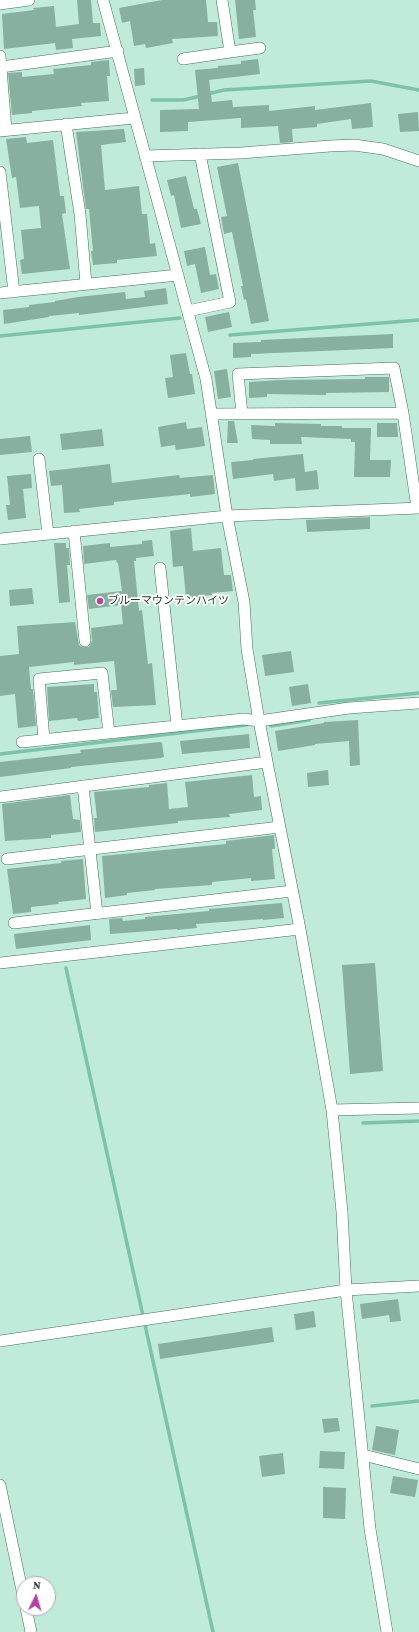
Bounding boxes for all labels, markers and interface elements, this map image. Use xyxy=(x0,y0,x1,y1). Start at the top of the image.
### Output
place label: ブルーマウンテンハイツ xyxy=(108,594,229,608)
marker: ブルーマウンテンハイツ xyxy=(95,596,105,606)
north arrow xyxy=(16,1576,56,1616)
text: N xyxy=(33,1579,41,1591)

